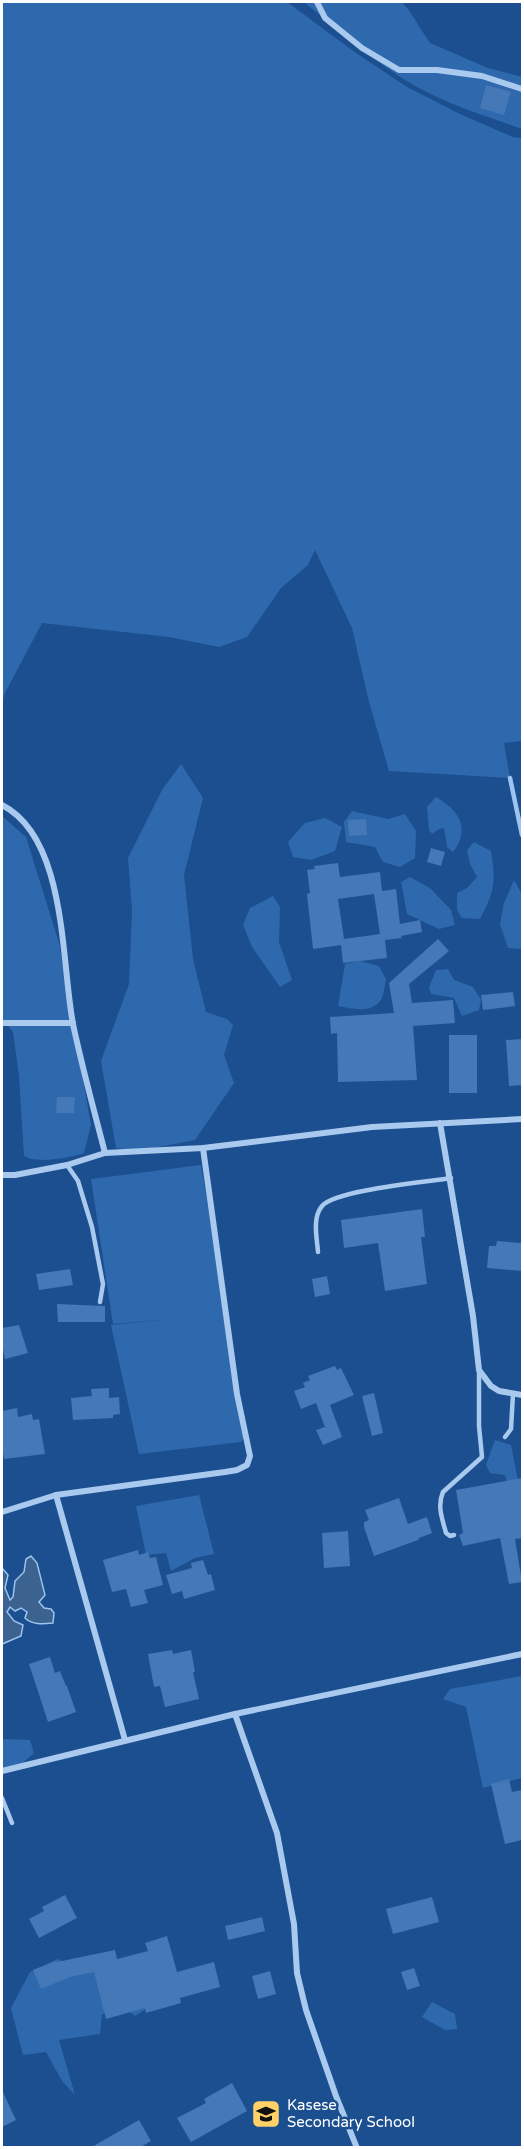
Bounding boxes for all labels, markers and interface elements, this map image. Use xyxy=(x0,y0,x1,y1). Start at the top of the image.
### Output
place label: Kasese Secondary School xyxy=(287,2096,415,2131)
school or university icon: Kasese Secondary School xyxy=(250,2098,282,2130)

